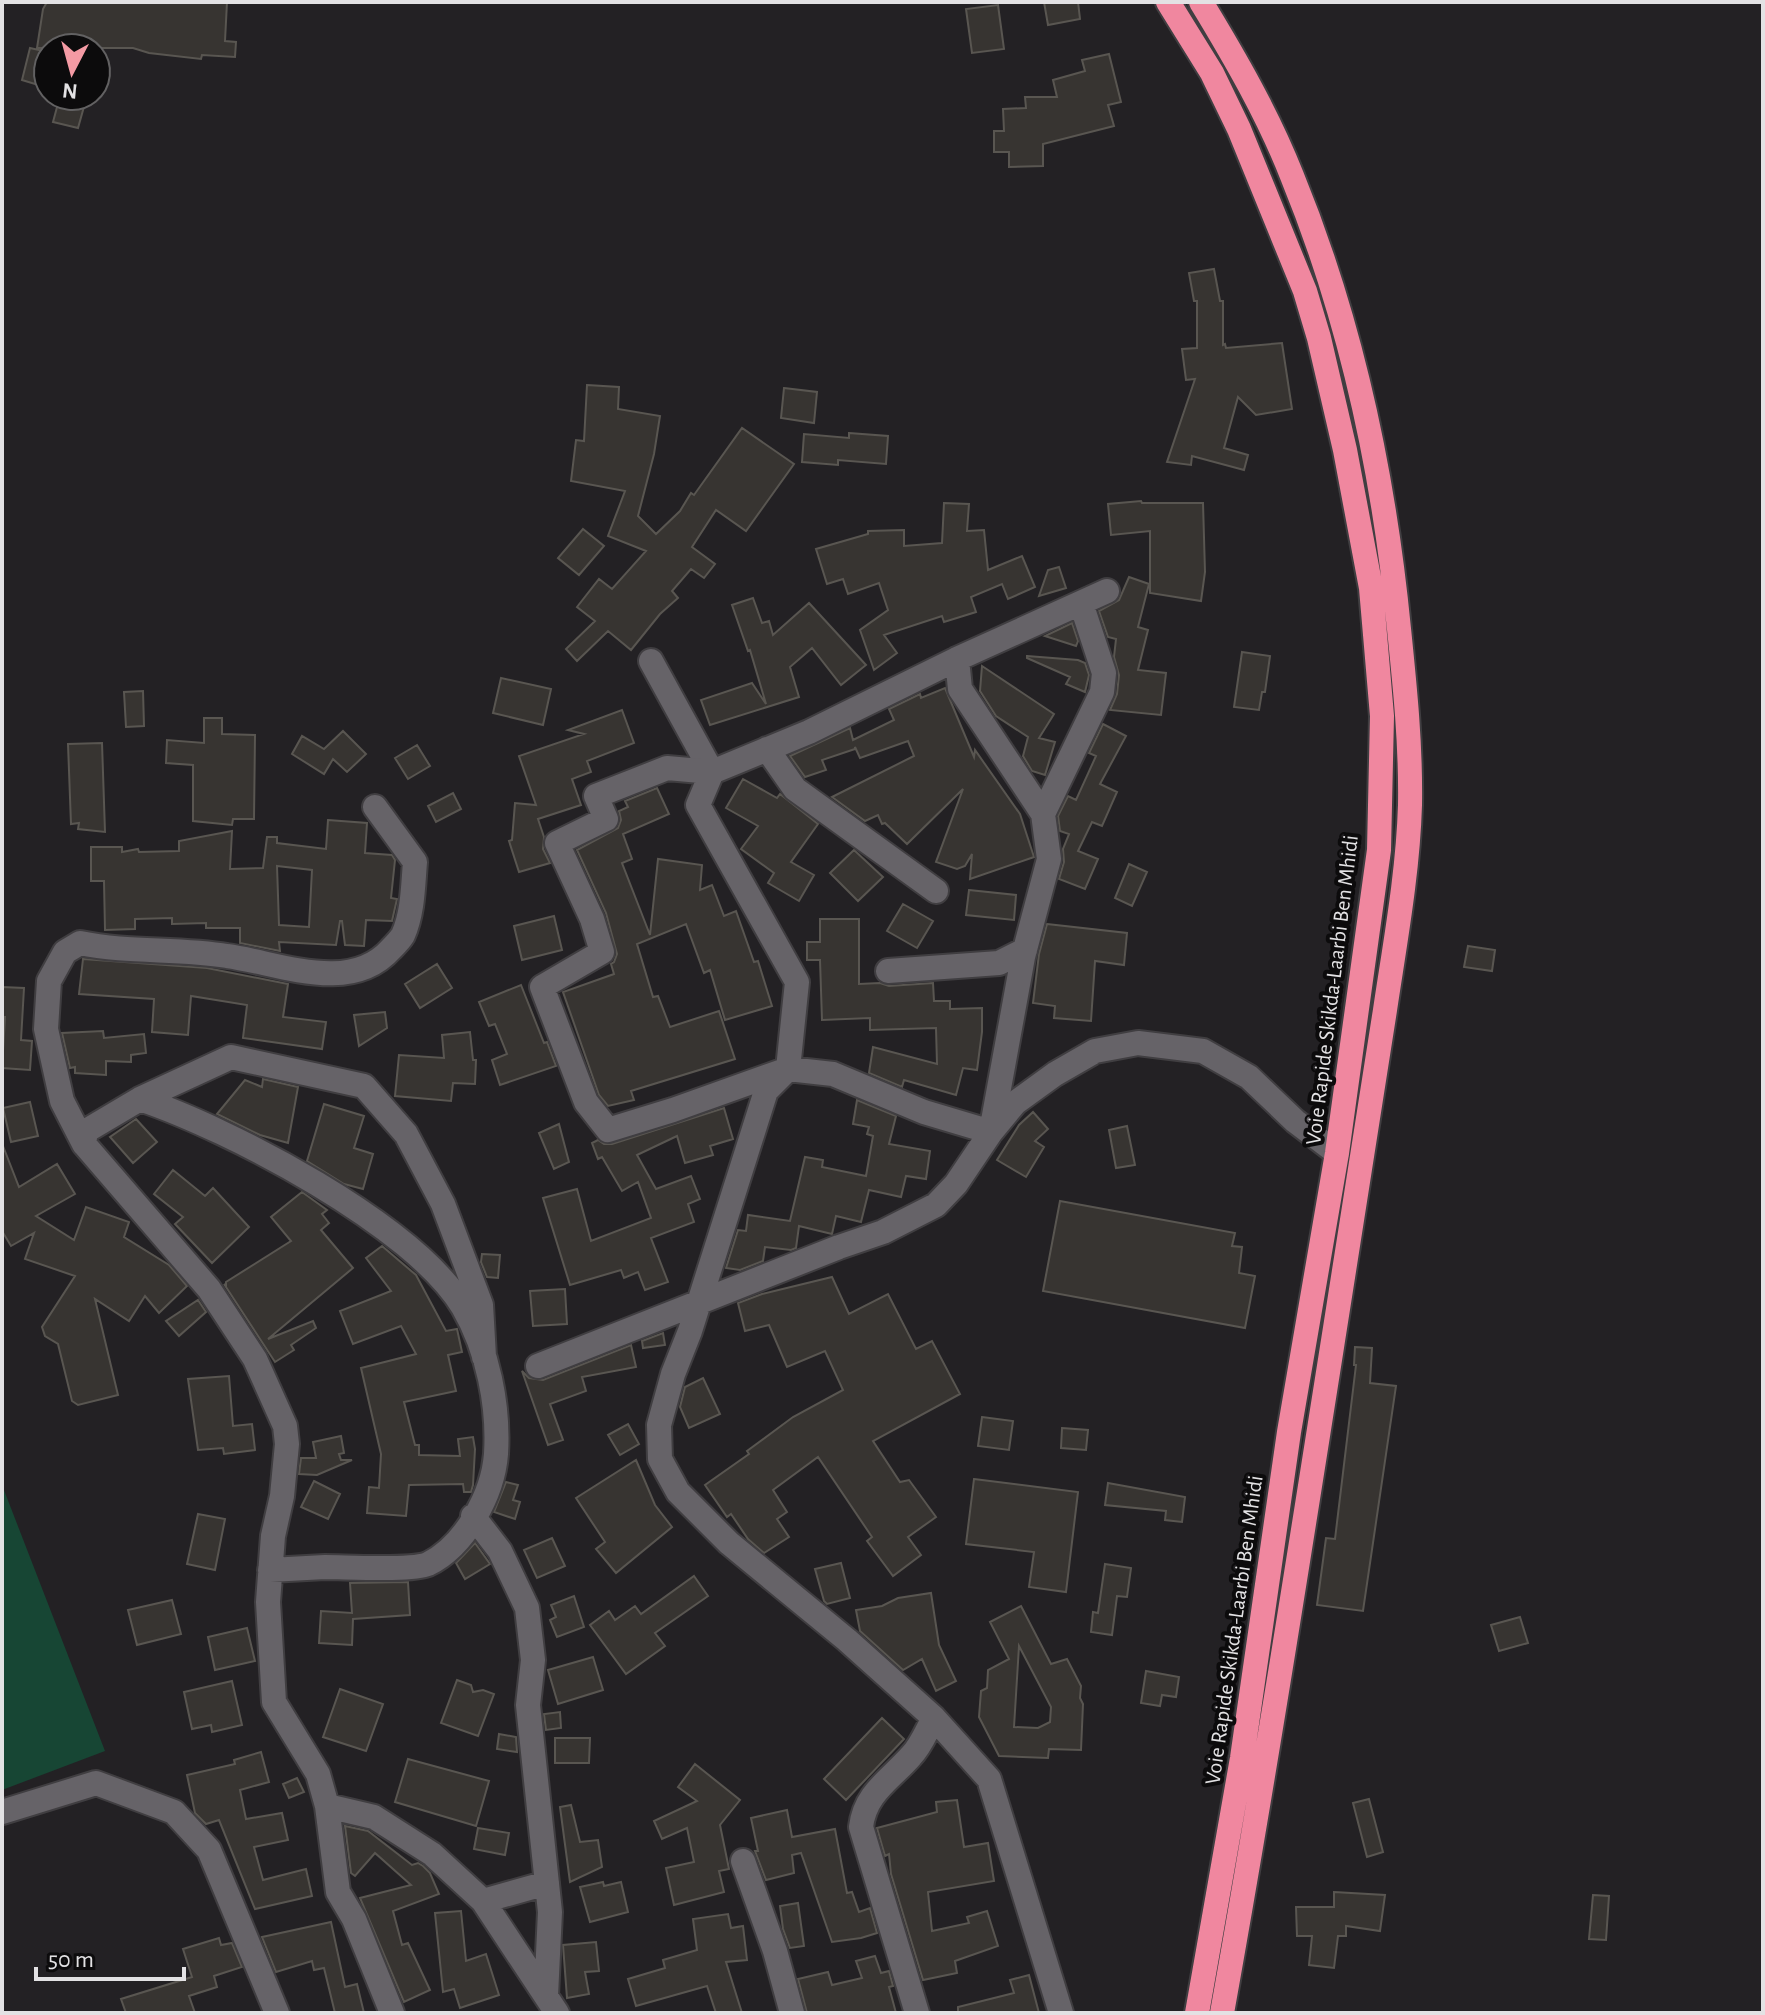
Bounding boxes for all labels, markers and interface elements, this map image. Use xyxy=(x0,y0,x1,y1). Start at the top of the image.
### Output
north arrow xyxy=(32,32,112,112)
text: N xyxy=(61,79,79,103)
street label: Voie Rapide Skikda-Laarbi Ben Mhidi xyxy=(1302,834,1362,1146)
street label: Voie Rapide Skikda-Laarbi Ben Mhidi xyxy=(1201,1474,1267,1786)
scale bar xyxy=(36,1931,184,1981)
text: 50 m xyxy=(48,1948,94,1972)

